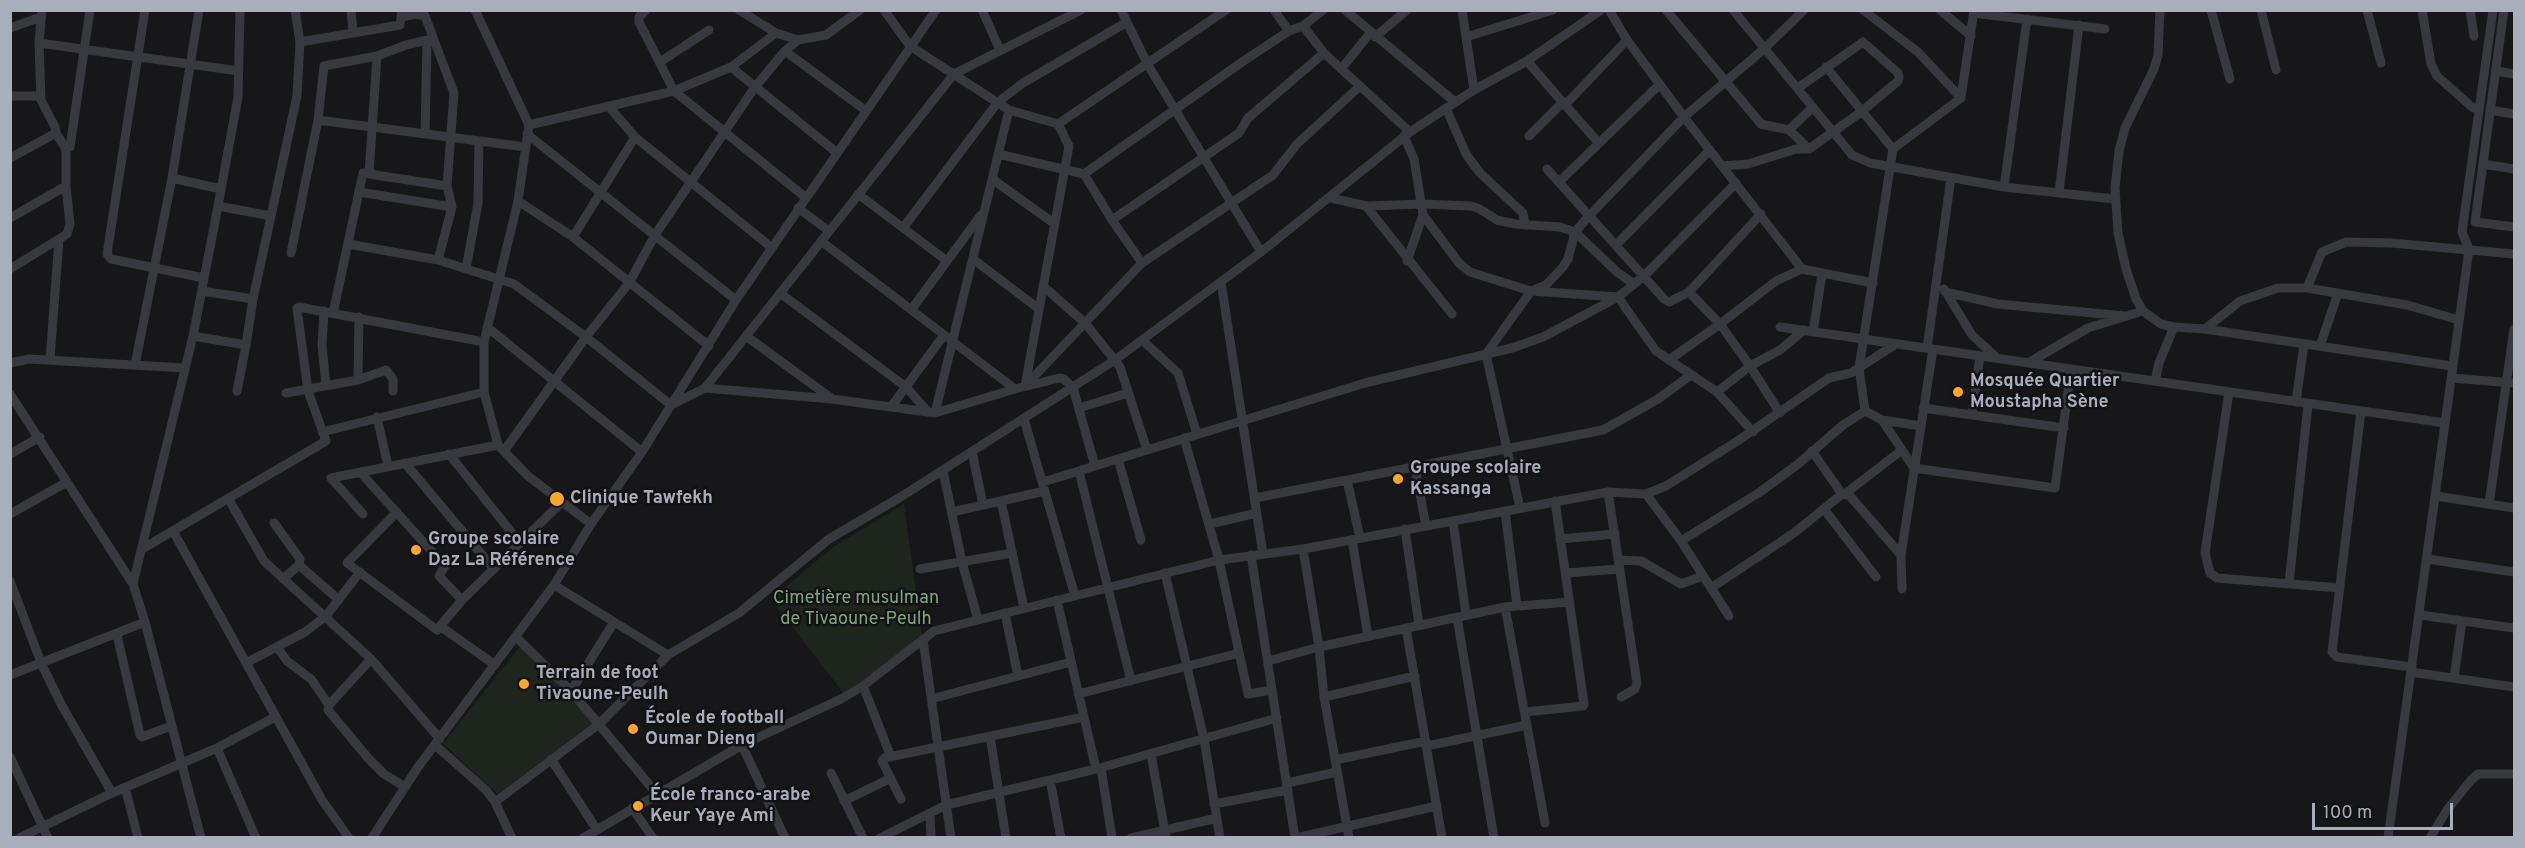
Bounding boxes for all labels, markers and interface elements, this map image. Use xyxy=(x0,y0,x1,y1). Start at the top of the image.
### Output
place label: Mosquée Quartier Moustapha Sène xyxy=(1970,371,2120,413)
marker: Mosquée Quartier Moustapha Sène xyxy=(1951,385,1965,399)
place label: Groupe scolaire Kassanga xyxy=(1410,458,1541,500)
marker: Groupe scolaire Kassanga xyxy=(1391,472,1405,486)
place label: Clinique Tawfekh xyxy=(570,488,713,510)
marker: Clinique Tawfekh xyxy=(548,490,566,508)
place label: Groupe scolaire Daz La Référence xyxy=(428,529,575,572)
marker: Groupe scolaire Daz La Référence xyxy=(409,543,423,557)
park label: Cimetière musulman de Tivaoune-Peulh xyxy=(773,588,939,630)
place label: Terrain de foot Tivaoune-Peulh xyxy=(536,663,669,706)
marker: Terrain de foot Tivaoune-Peulh xyxy=(517,677,531,691)
place label: École de football Oumar Dieng xyxy=(645,708,784,750)
marker: École de football Oumar Dieng xyxy=(626,722,640,736)
place label: École franco-arabe Keur Yaye Ami xyxy=(650,785,810,828)
scale bar xyxy=(2315,791,2456,829)
marker: École franco-arabe Keur Yaye Ami xyxy=(631,799,645,813)
text: 100 m xyxy=(2323,802,2372,825)

